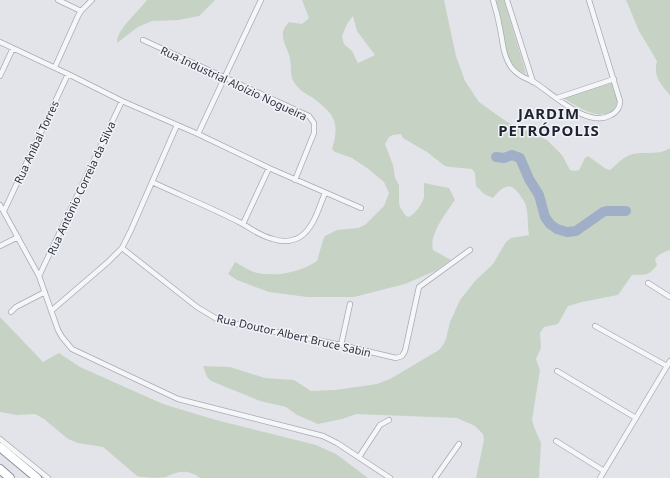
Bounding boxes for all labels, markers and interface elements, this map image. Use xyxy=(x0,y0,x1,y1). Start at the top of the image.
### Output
street label: Rua Industrial Aloízio Nogueira xyxy=(158,42,310,124)
street label: Rua Aníbal Torres xyxy=(10,98,62,186)
district label: JARDIM PETRÓPOLIS xyxy=(498,103,600,140)
street label: Rua Antônio Correia da Silva xyxy=(43,119,119,257)
street label: Rua Doutor Albert Bruce Sabin xyxy=(215,310,373,360)

